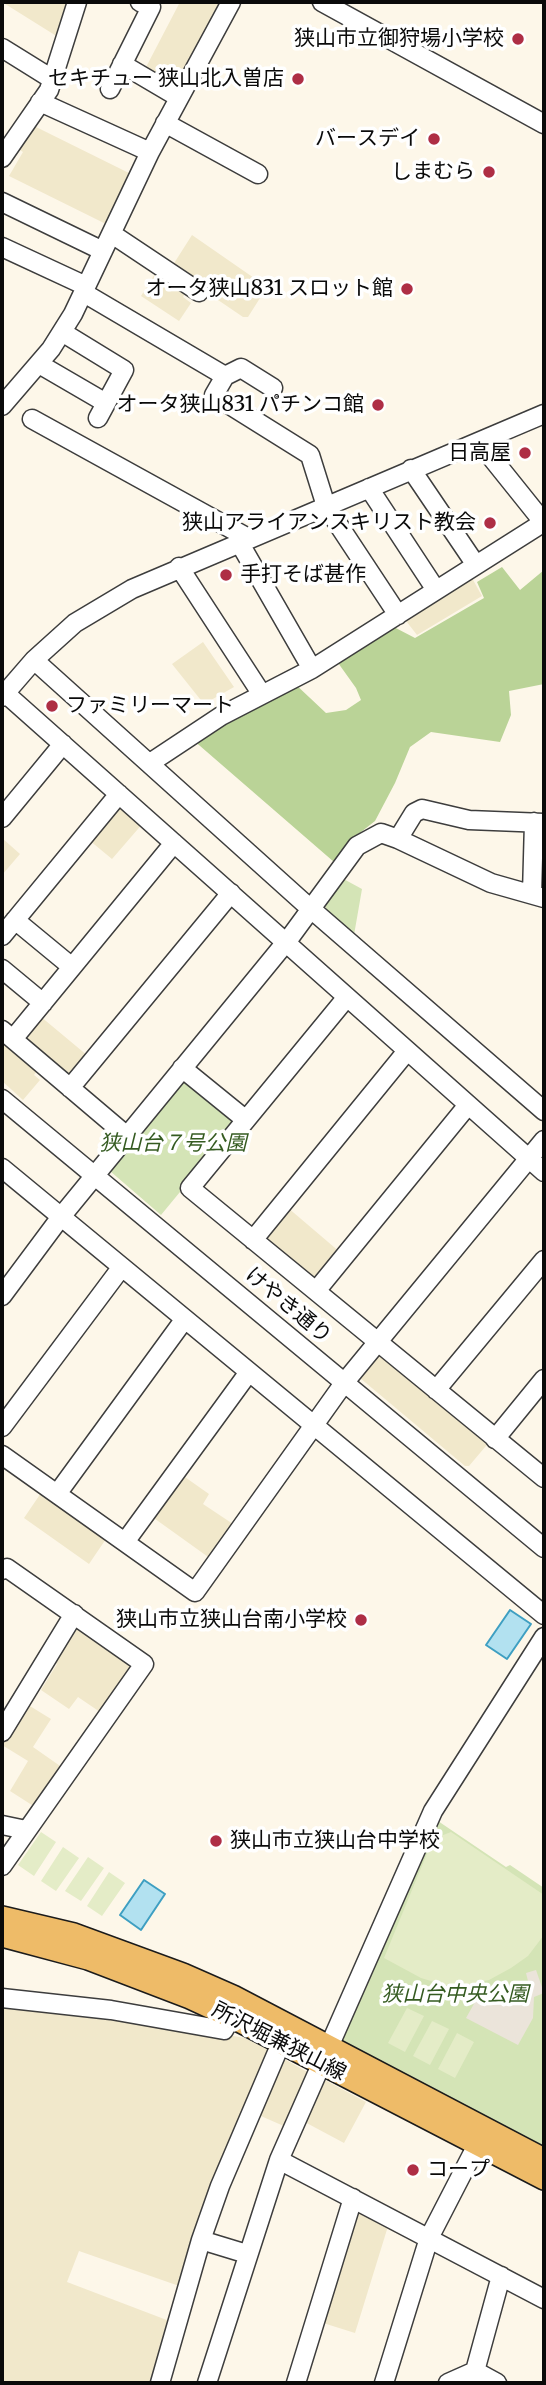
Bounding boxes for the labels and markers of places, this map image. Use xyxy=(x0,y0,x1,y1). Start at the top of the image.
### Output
place label: 狭山市立御狩場小学校 xyxy=(294,26,504,52)
marker: 狭山市立御狩場小学校 xyxy=(510,31,526,47)
place label: セキチュー 狭山北入曽店 xyxy=(48,66,284,92)
marker: セキチュー 狭山北入曽店 xyxy=(290,71,306,87)
place label: バースデイ xyxy=(315,126,420,152)
marker: バースデイ xyxy=(426,131,442,147)
place label: しまむら xyxy=(391,159,475,185)
marker: しまむら xyxy=(481,164,497,180)
place label: オータ狭山831 スロット館 xyxy=(146,276,393,302)
marker: オータ狭山831 スロット館 xyxy=(399,281,415,297)
place label: オータ狭山831 パチンコ館 xyxy=(117,392,364,418)
marker: オータ狭山831 パチンコ館 xyxy=(370,397,386,413)
place label: 日高屋 xyxy=(448,440,511,466)
marker: 日高屋 xyxy=(517,445,533,461)
place label: 狭山アライアンスキリスト教会 xyxy=(182,510,476,536)
marker: 狭山アライアンスキリスト教会 xyxy=(482,515,498,531)
place label: 手打そば甚作 xyxy=(240,562,366,588)
marker: 手打そば甚作 xyxy=(218,567,234,583)
place label: ファミリーマート xyxy=(66,693,234,719)
marker: ファミリーマート xyxy=(44,698,60,714)
place label: 狭山市立狭山台南小学校 xyxy=(116,1607,347,1633)
marker: 狭山市立狭山台南小学校 xyxy=(353,1612,369,1628)
place label: 狭山市立狭山台中学校 xyxy=(230,1828,440,1854)
marker: 狭山市立狭山台中学校 xyxy=(208,1833,224,1849)
place label: コープ xyxy=(427,2157,490,2183)
marker: コープ xyxy=(405,2162,421,2178)

